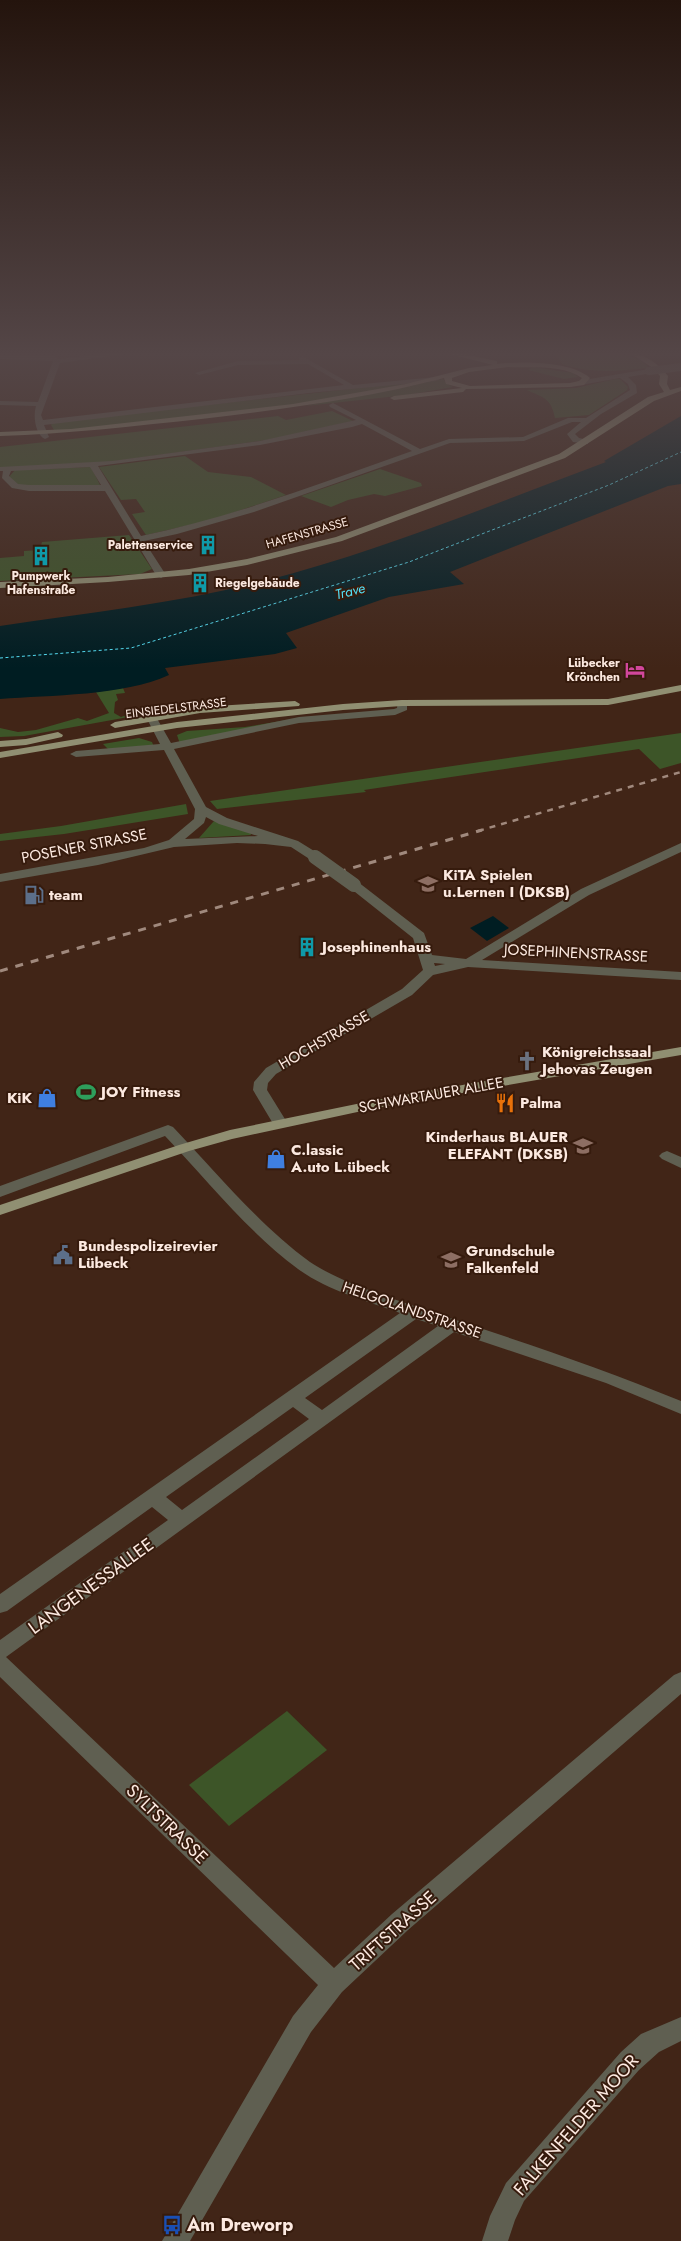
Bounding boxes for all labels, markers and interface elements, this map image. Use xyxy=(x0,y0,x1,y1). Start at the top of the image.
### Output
street label: HAFENSTRASSE xyxy=(264,513,350,553)
building icon: Palettenservice xyxy=(197,534,219,556)
place label: Palettenservice xyxy=(108,536,193,554)
building icon: Pumpwerk Hafenstraße xyxy=(30,545,52,567)
place label: Pumpwerk Hafenstraße xyxy=(7,567,75,599)
building icon: Riegelgebäude xyxy=(189,572,211,594)
place label: Riegelgebäude xyxy=(215,574,300,592)
water label: Trave xyxy=(333,578,367,604)
place label: Lübecker Krönchen xyxy=(566,654,620,686)
hotel icon: Lübecker Krönchen xyxy=(624,659,646,681)
street label: EINSIEDELSTRASSE xyxy=(124,693,228,723)
street label: POSENER STRASSE xyxy=(19,823,149,869)
place label: KiTA Spielen u.Lernen I (DKSB) xyxy=(443,864,570,903)
school or university icon: KiTA Spielen u.Lernen I (DKSB) xyxy=(417,873,439,895)
fuel station icon: team xyxy=(23,884,45,906)
place label: team xyxy=(49,884,83,906)
building icon: Josephinenhaus xyxy=(296,936,318,958)
place label: Josephinenhaus xyxy=(319,936,431,958)
street label: JOSEPHINENSTRASSE xyxy=(501,938,649,968)
street label: HOCHSTRASSE xyxy=(274,1005,374,1075)
place label: Königreichssaal Jehovas Zeugen xyxy=(539,1041,652,1080)
church icon: Königreichssaal Jehovas Zeugen xyxy=(516,1050,538,1072)
street label: SCHWARTAUER ALLEE xyxy=(357,1071,505,1119)
sports icon: JOY Fitness xyxy=(75,1081,97,1103)
place label: JOY Fitness xyxy=(98,1081,180,1103)
place label: KiK xyxy=(7,1087,33,1109)
shop icon: KiK xyxy=(36,1087,58,1109)
restaurant icon: Palma xyxy=(494,1092,516,1114)
place label: Palma xyxy=(520,1092,561,1114)
place label: Kinderhaus BLAUER ELEFANT (DKSB) xyxy=(426,1126,568,1165)
school or university icon: Kinderhaus BLAUER ELEFANT (DKSB) xyxy=(572,1135,594,1157)
place label: C.lassic A.uto L.übeck xyxy=(290,1139,390,1178)
shop icon: C.lassic A.uto L.übeck xyxy=(265,1148,287,1170)
place label: Bundespolizeirevier Lübeck xyxy=(78,1235,218,1274)
place label: Grundschule Falkenfeld xyxy=(466,1240,555,1279)
public building icon: Bundespolizeirevier Lübeck xyxy=(52,1244,74,1266)
school or university icon: Grundschule Falkenfeld xyxy=(440,1249,462,1271)
street label: HELGOLANDSTRASSE xyxy=(339,1276,485,1344)
street label: LANGENESSALLEE xyxy=(23,1531,159,1641)
street label: SYLTSTRASSE xyxy=(120,1778,214,1870)
street label: TRIFTSTRASSE xyxy=(344,1885,442,1977)
street label: FALKENFELDER MOOR xyxy=(507,2049,645,2201)
place label: Am Dreworp xyxy=(186,2212,293,2238)
bus stop icon: Am Dreworp xyxy=(161,2214,183,2236)

